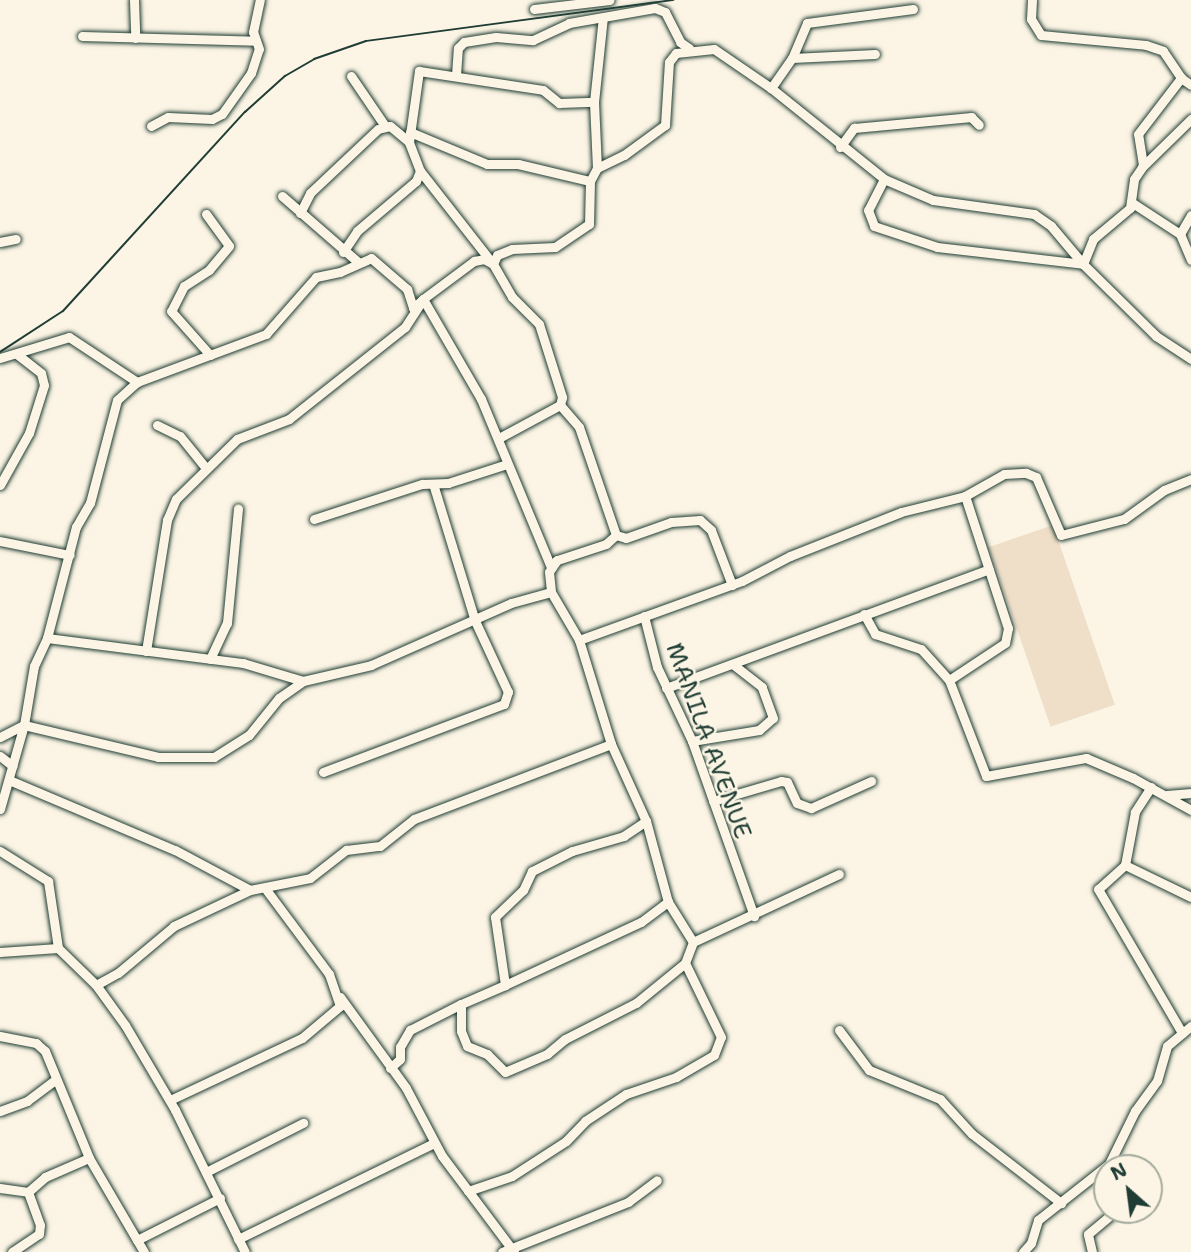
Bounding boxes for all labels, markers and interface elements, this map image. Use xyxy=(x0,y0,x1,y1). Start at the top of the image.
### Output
street label: MANILA AVENUE xyxy=(659,639,757,843)
north arrow xyxy=(1093,1154,1163,1224)
text: N xyxy=(1106,1157,1131,1186)

